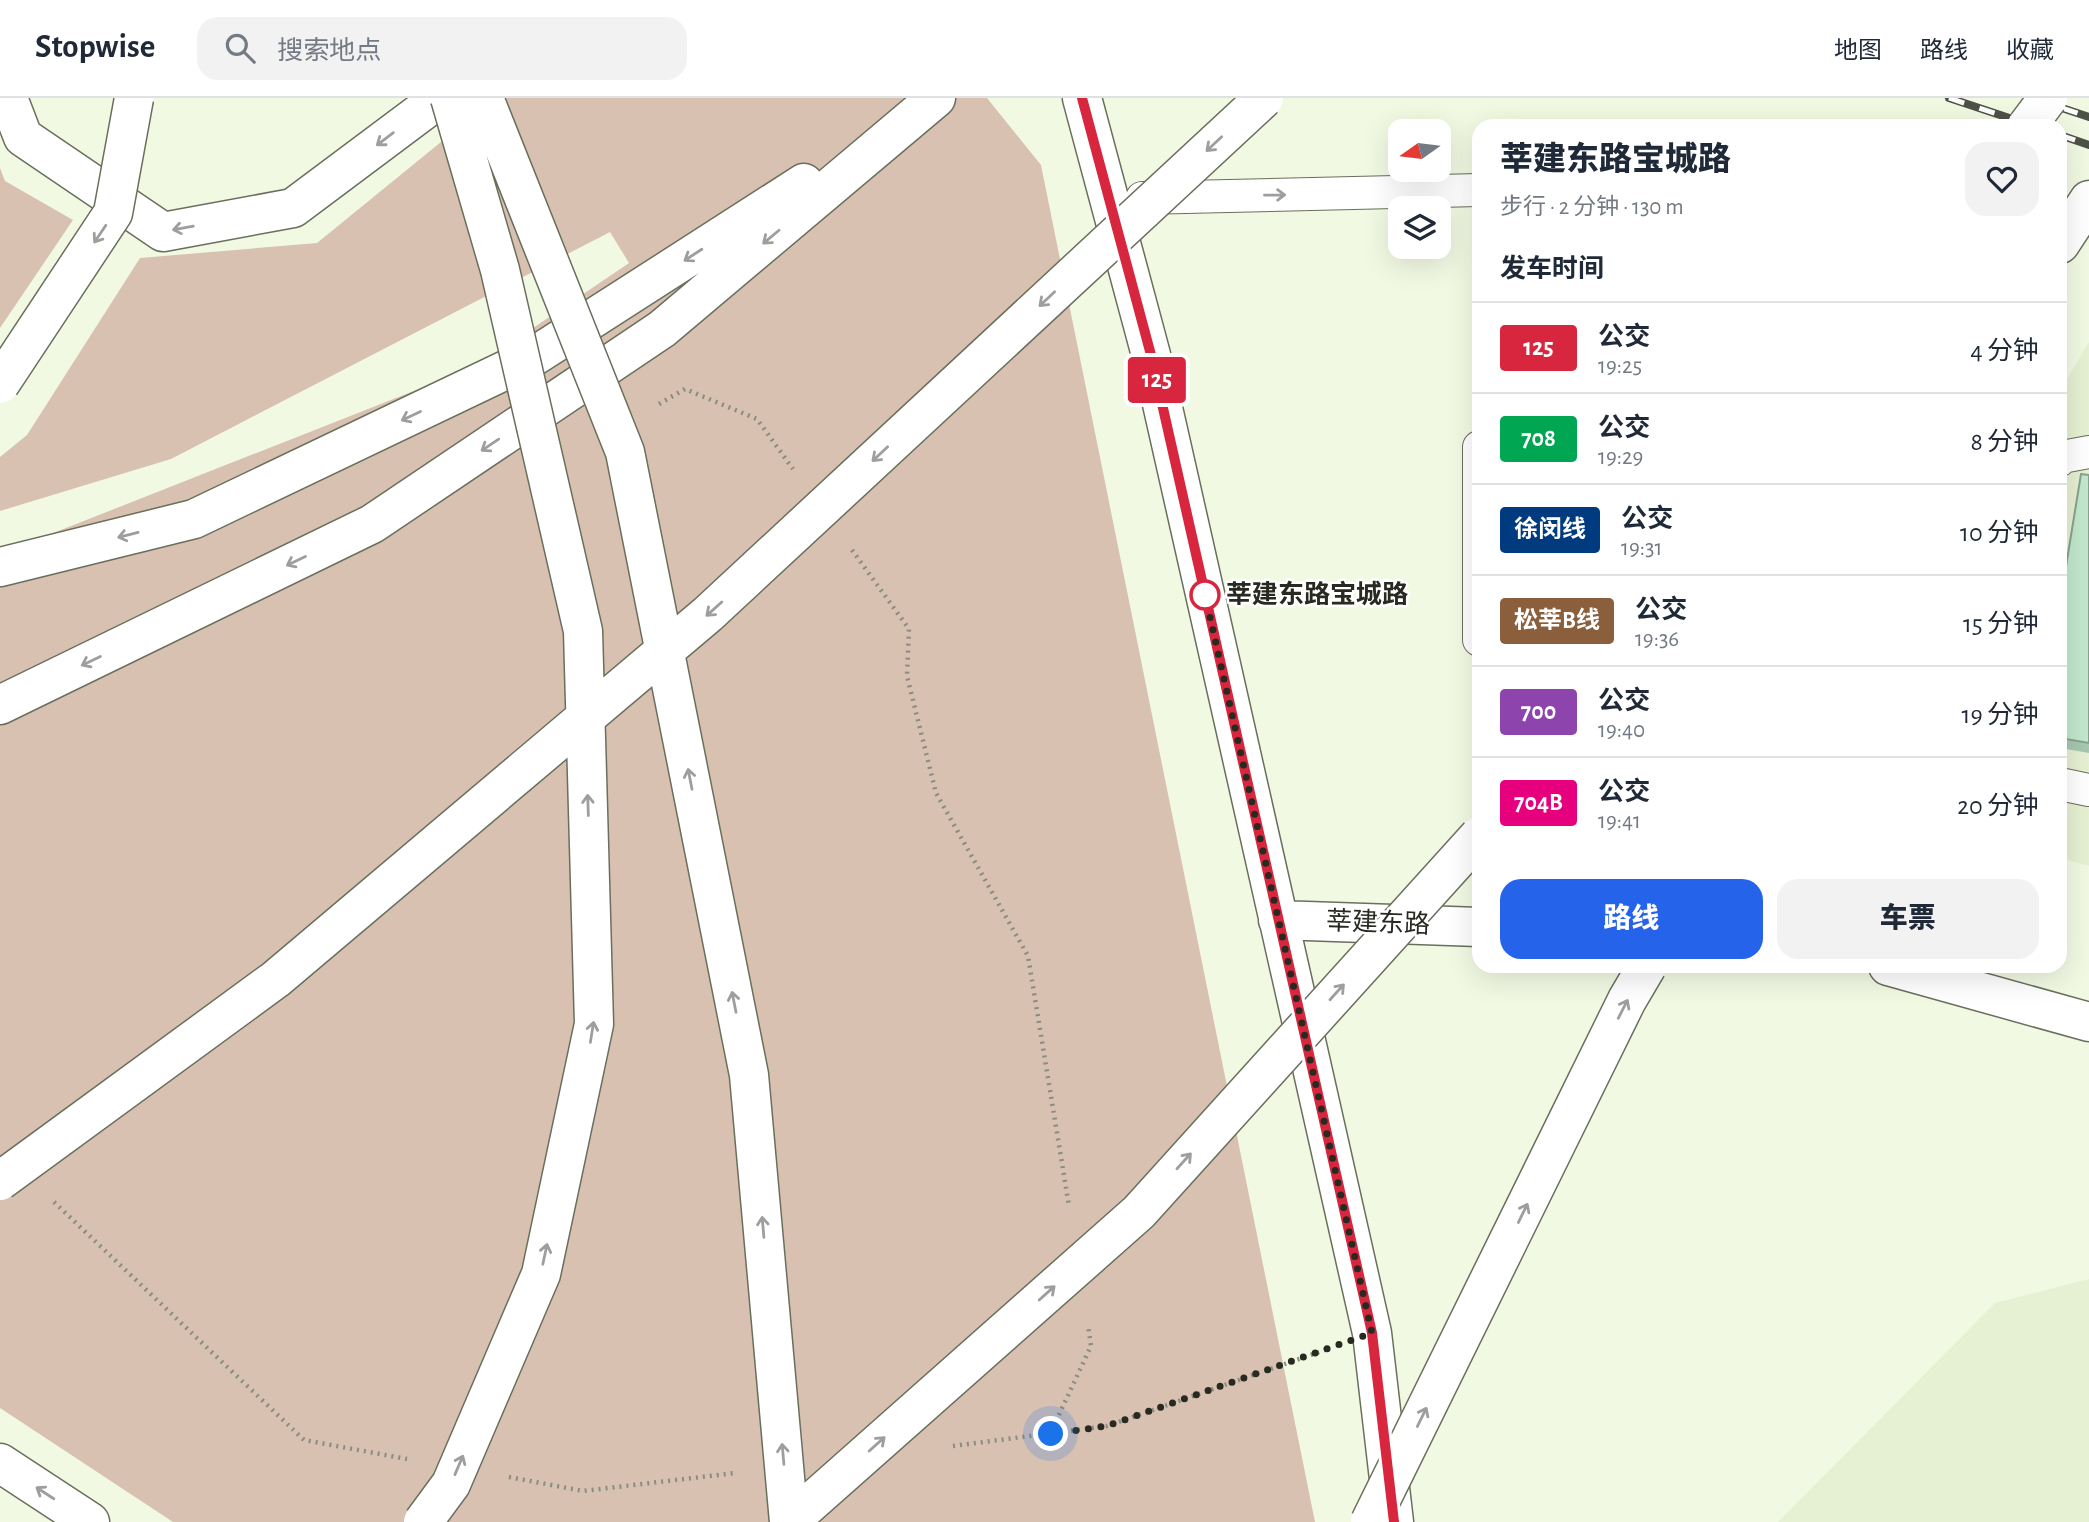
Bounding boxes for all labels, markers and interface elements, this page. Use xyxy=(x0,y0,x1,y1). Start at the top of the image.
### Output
search box xyxy=(197,17,687,80)
icon: search xyxy=(221,29,259,67)
text: Stopwise xyxy=(35,31,155,64)
text: 搜索地点 xyxy=(277,38,381,64)
text: 地图 xyxy=(1834,39,1882,63)
text: 路线 xyxy=(1920,39,1968,63)
text: 收藏 xyxy=(2006,39,2054,63)
north arrow xyxy=(1388,119,1451,182)
map controls xyxy=(1388,119,1451,259)
one-way arrow xyxy=(376,132,395,146)
one-way arrow xyxy=(1206,136,1223,153)
button: heart xyxy=(1965,142,2039,216)
text: 莘建东路宝城路 xyxy=(1500,144,1731,177)
one-way arrow xyxy=(1263,188,1286,202)
button: layers xyxy=(1388,196,1451,259)
text: 步行 · 2 分钟 · 130 m xyxy=(1500,196,1684,219)
one-way arrow xyxy=(172,222,194,235)
one-way arrow xyxy=(93,224,107,243)
one-way arrow xyxy=(763,229,781,245)
one-way arrow xyxy=(683,248,703,262)
text: 发车时间 xyxy=(1500,256,1604,282)
one-way arrow xyxy=(1039,291,1056,308)
text: 公交 xyxy=(1598,324,1650,350)
text: 125 xyxy=(1523,336,1554,360)
text: 4 分钟 xyxy=(1970,338,2039,364)
text: 19:25 xyxy=(1598,355,1642,378)
line badge: 125 xyxy=(1117,357,1197,403)
text: 125 xyxy=(1142,368,1172,392)
one-way arrow xyxy=(401,409,422,423)
text: 公交 xyxy=(1598,415,1650,441)
text: 708 xyxy=(1521,427,1556,451)
text: 8 分钟 xyxy=(1970,429,2039,455)
one-way arrow xyxy=(481,438,501,452)
one-way arrow xyxy=(871,446,889,462)
text: 19:29 xyxy=(1598,446,1643,469)
text: 公交 xyxy=(1621,506,1673,532)
text: 徐闵线 xyxy=(1514,518,1586,542)
text: 10 分钟 xyxy=(1960,520,2039,546)
one-way arrow xyxy=(117,529,140,542)
text: 19:31 xyxy=(1621,537,1662,560)
one-way arrow xyxy=(286,555,307,569)
marker: 莘建东路宝城路 xyxy=(1190,580,1220,610)
place label: 莘建东路宝城路 xyxy=(1226,580,1408,608)
text: 公交 xyxy=(1635,597,1687,623)
one-way arrow xyxy=(705,601,723,617)
text: 松莘B线 xyxy=(1514,609,1600,633)
text: 15 分钟 xyxy=(1963,611,2039,637)
text: 19:36 xyxy=(1635,628,1679,651)
one-way arrow xyxy=(81,654,102,668)
text: 公交 xyxy=(1598,688,1650,714)
text: 700 xyxy=(1521,700,1556,724)
text: 19 分钟 xyxy=(1962,702,2039,728)
text: 19:40 xyxy=(1598,719,1645,742)
one-way arrow xyxy=(682,768,696,791)
text: 公交 xyxy=(1598,779,1650,805)
text: 704B xyxy=(1514,791,1563,815)
one-way arrow xyxy=(581,793,594,816)
text: 20 分钟 xyxy=(1957,793,2039,819)
text: 19:41 xyxy=(1598,810,1641,833)
button: 路线 xyxy=(1500,879,1763,959)
button: 车票 xyxy=(1777,879,2039,959)
street label: 莘建东路 xyxy=(1326,906,1430,938)
one-way arrow xyxy=(1329,983,1345,1001)
one-way arrow xyxy=(727,991,741,1014)
one-way arrow xyxy=(1617,999,1631,1020)
one-way arrow xyxy=(586,1021,599,1044)
one-way arrow xyxy=(1176,1153,1193,1170)
one-way arrow xyxy=(1516,1203,1530,1224)
one-way arrow xyxy=(756,1217,769,1239)
one-way arrow xyxy=(538,1243,552,1266)
one-way arrow xyxy=(1038,1285,1056,1301)
one-way arrow xyxy=(1416,1407,1430,1428)
your location xyxy=(1033,1416,1068,1451)
one-way arrow xyxy=(867,1436,885,1452)
one-way arrow xyxy=(776,1443,789,1466)
one-way arrow xyxy=(453,1455,466,1476)
one-way arrow xyxy=(36,1485,55,1500)

